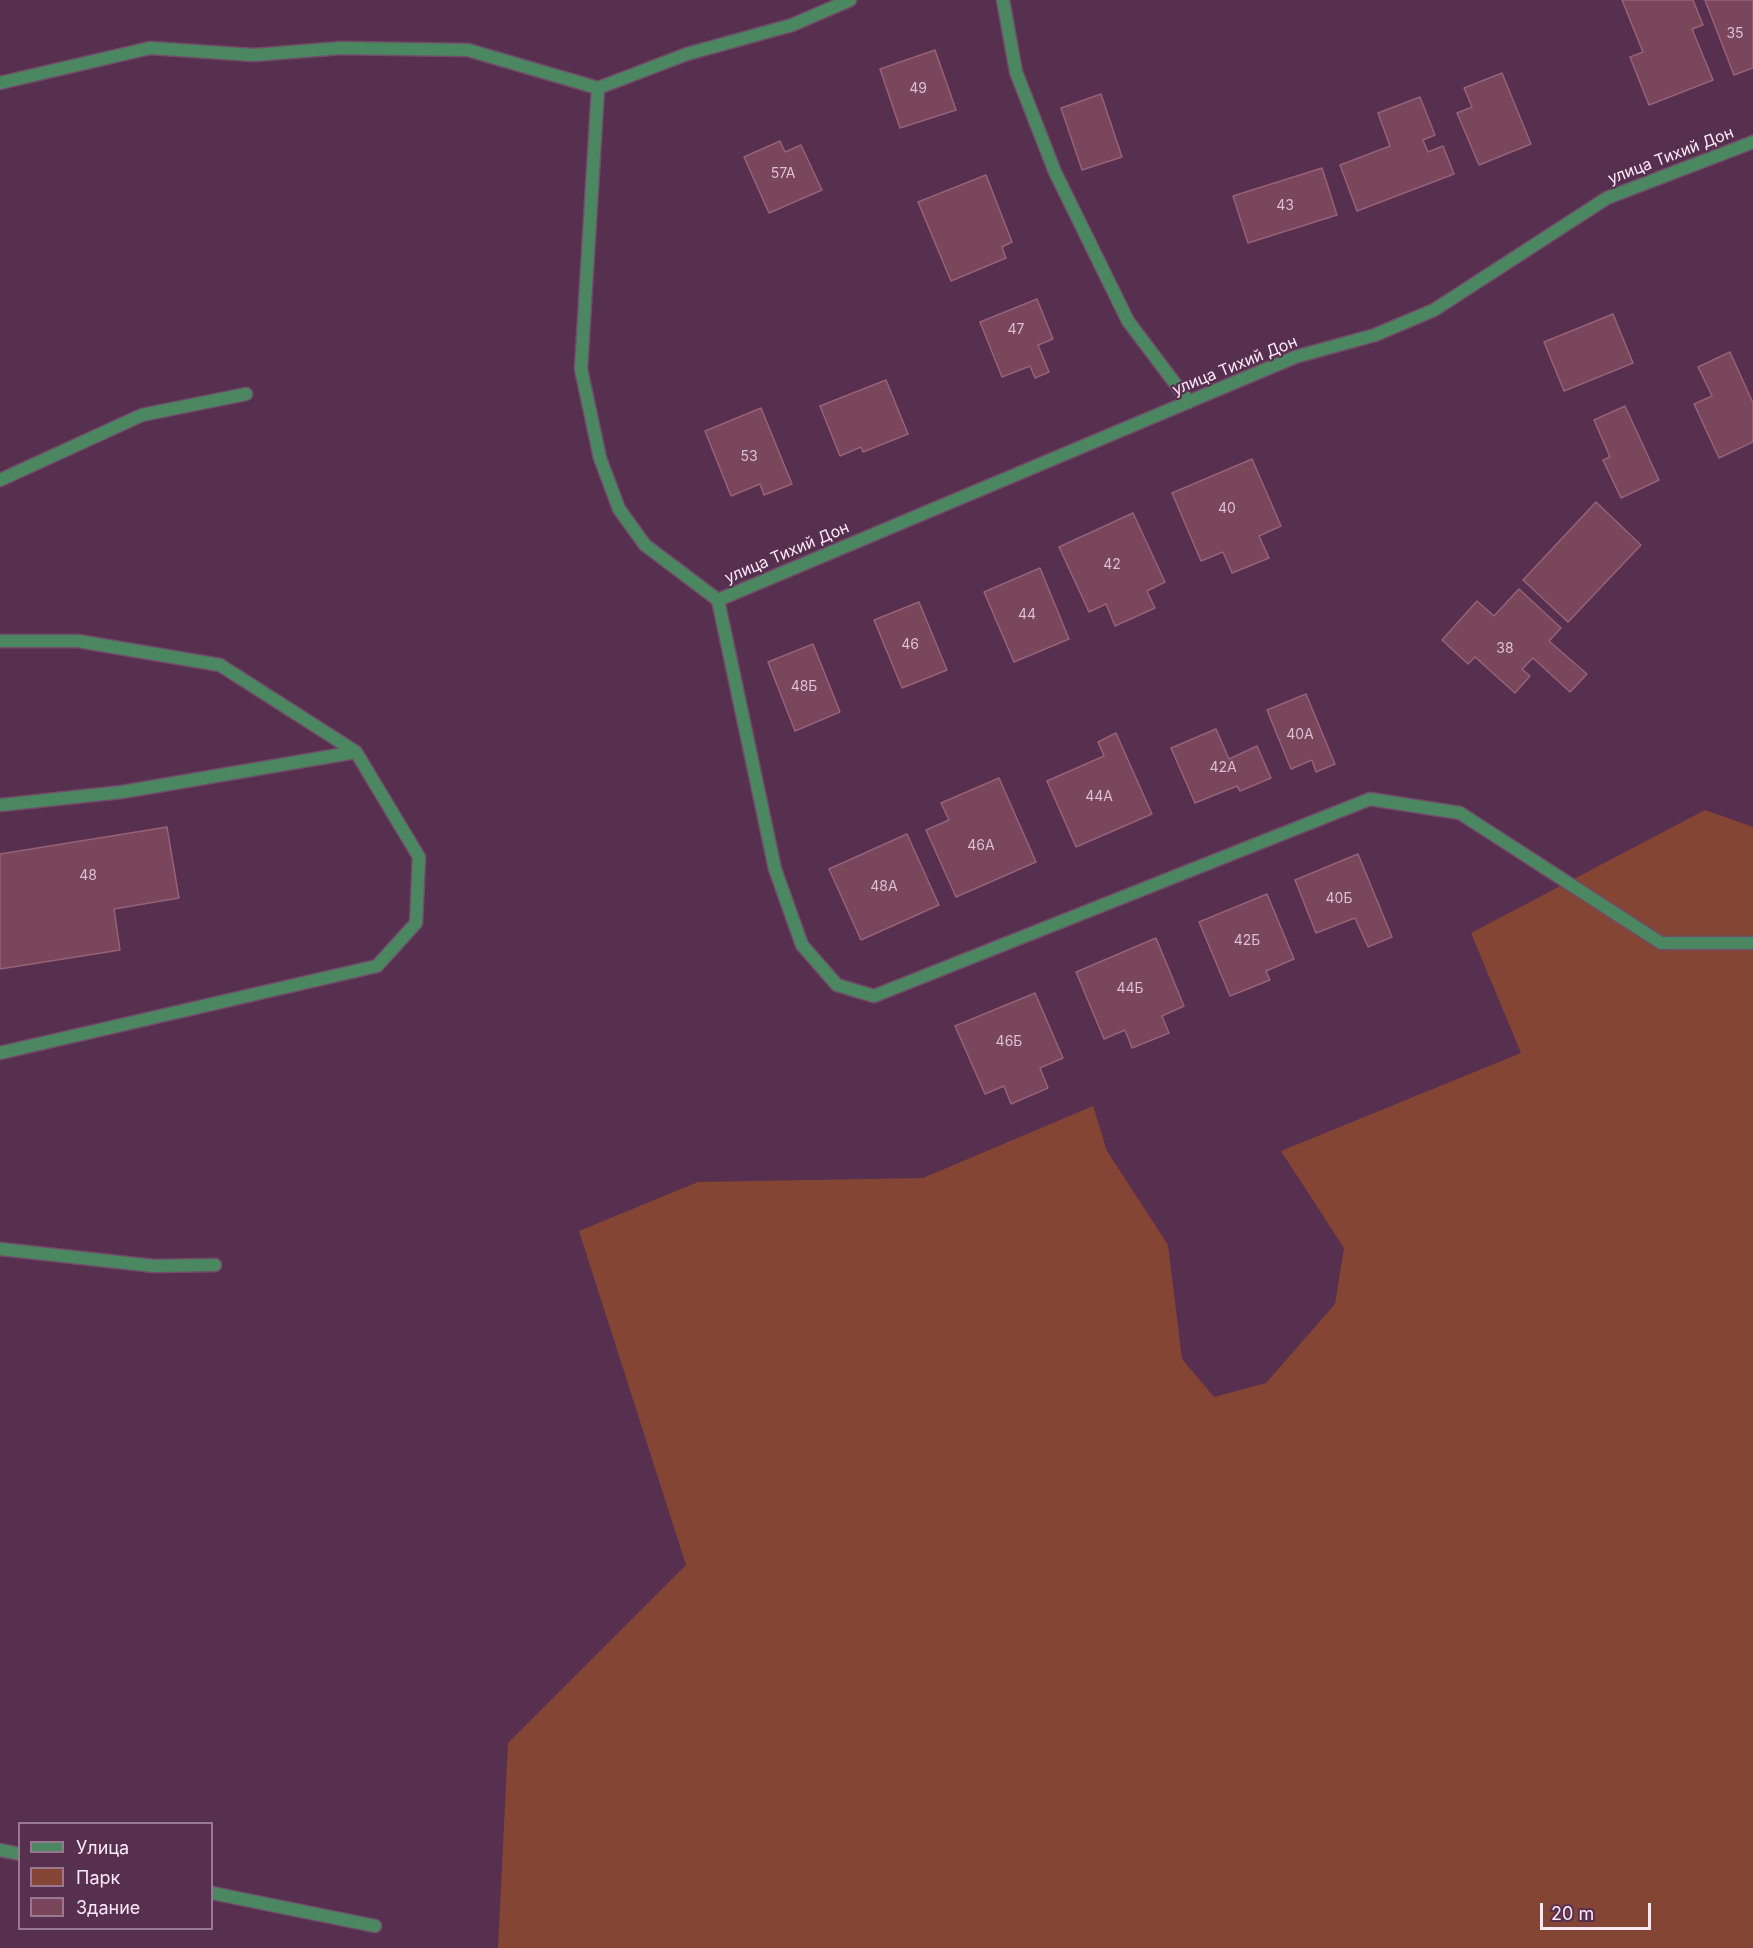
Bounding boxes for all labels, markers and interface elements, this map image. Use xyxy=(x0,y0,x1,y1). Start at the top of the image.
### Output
house number: 35 xyxy=(1726,26,1744,42)
house number: 49 xyxy=(909,81,927,97)
street label: улица Тихий Дон xyxy=(1605,123,1737,189)
house number: 57А xyxy=(771,166,795,182)
house number: 43 xyxy=(1276,198,1294,214)
house number: 47 xyxy=(1008,322,1024,338)
street label: улица Тихий Дон xyxy=(1170,332,1300,400)
house number: 53 xyxy=(740,449,758,465)
house number: 40 xyxy=(1218,501,1236,517)
street label: улица Тихий Дон xyxy=(722,518,852,588)
house number: 42 xyxy=(1103,557,1121,573)
house number: 44 xyxy=(1018,607,1036,623)
house number: 46 xyxy=(901,637,919,653)
house number: 38 xyxy=(1496,641,1514,657)
house number: 48Б xyxy=(791,679,817,695)
house number: 40А xyxy=(1286,727,1314,743)
house number: 42А xyxy=(1209,760,1237,776)
house number: 44А xyxy=(1085,789,1113,805)
house number: 46А xyxy=(967,838,995,854)
house number: 48 xyxy=(79,868,97,884)
house number: 48А xyxy=(870,879,898,895)
house number: 40Б xyxy=(1326,891,1352,907)
house number: 42Б xyxy=(1234,933,1260,949)
house number: 44Б xyxy=(1116,981,1144,997)
house number: 46Б xyxy=(996,1034,1022,1050)
legend xyxy=(18,1822,213,1930)
text: Улица xyxy=(76,1837,129,1858)
text: Парк xyxy=(76,1867,120,1888)
scale bar xyxy=(1543,1891,1654,1929)
text: Здание xyxy=(76,1897,140,1918)
text: 20 m xyxy=(1551,1903,1594,1924)

